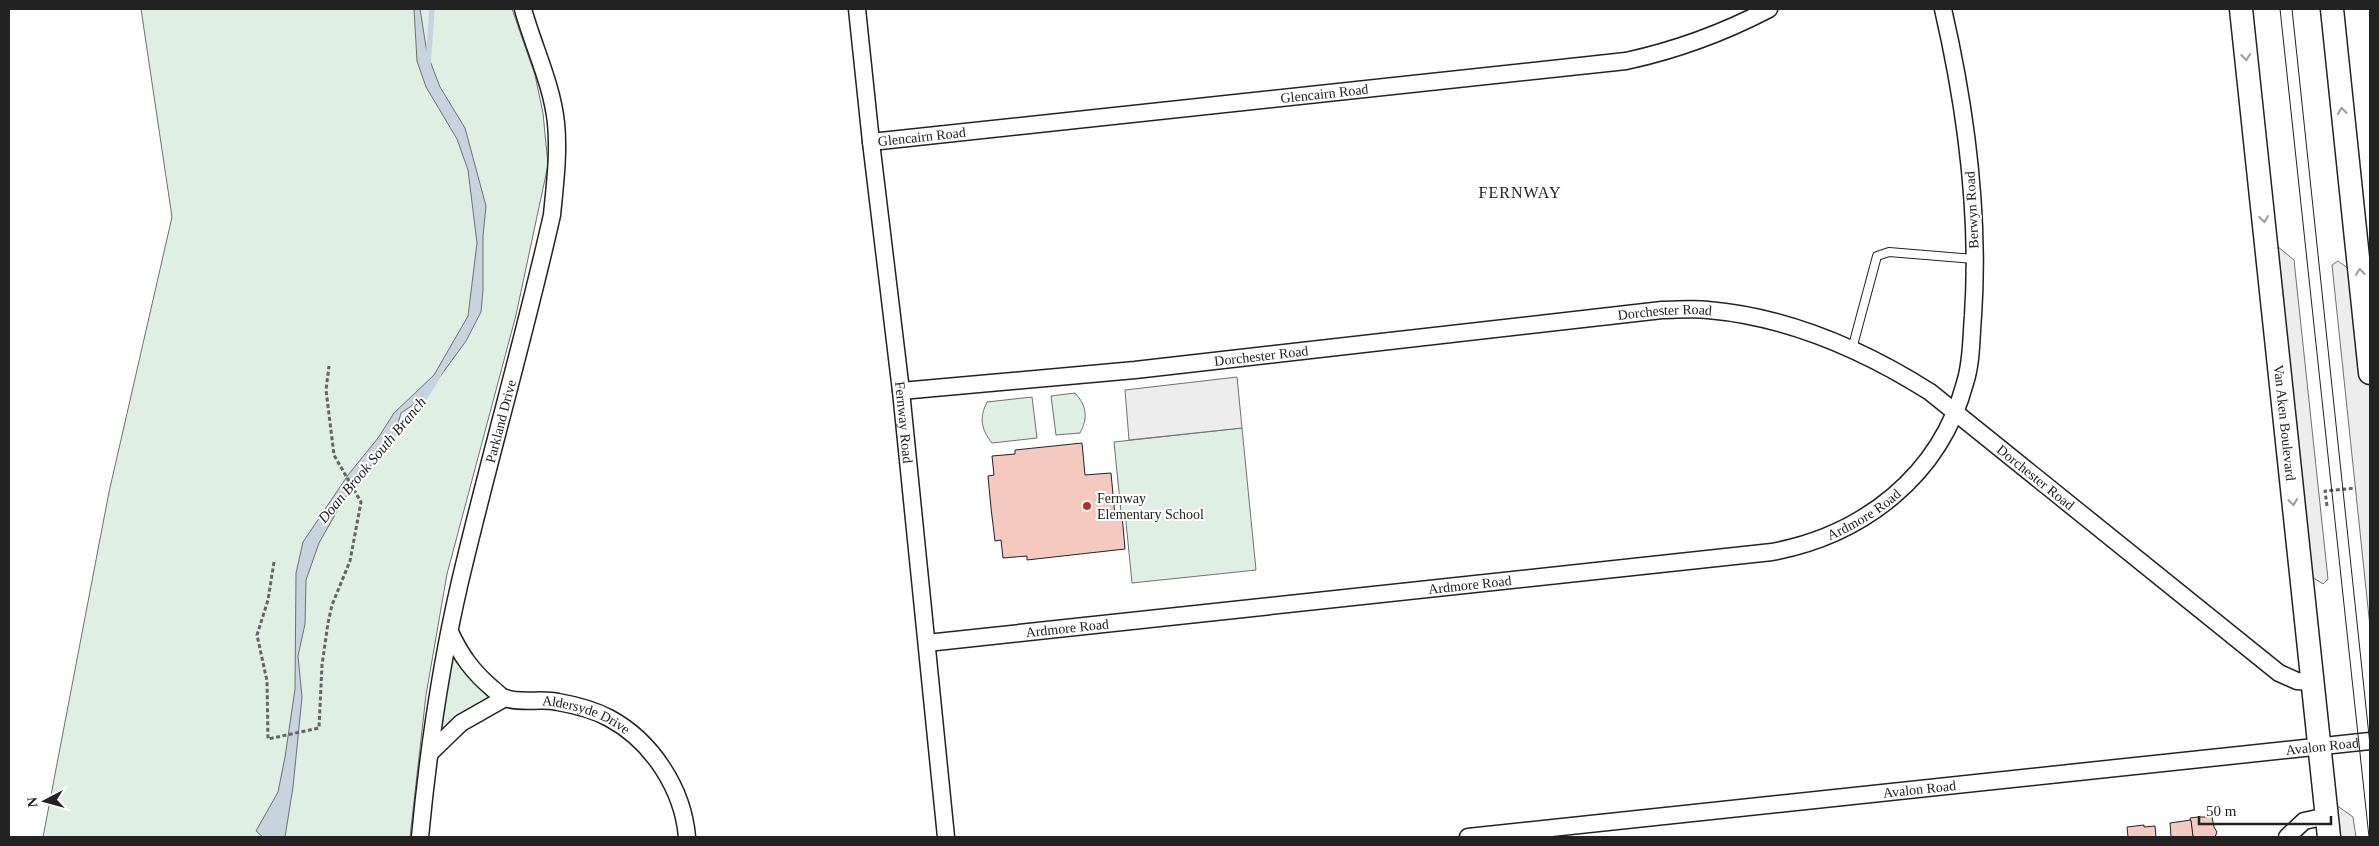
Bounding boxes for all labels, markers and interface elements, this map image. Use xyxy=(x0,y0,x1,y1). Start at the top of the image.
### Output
one-way arrow xyxy=(2240,54,2251,62)
street label: Glencairn Road xyxy=(1280,81,1369,106)
one-way arrow xyxy=(2337,106,2348,114)
street label: Glencairn Road xyxy=(877,124,966,149)
street label: Berwyn Road xyxy=(1962,171,1982,249)
district label: FERNWAY xyxy=(1479,184,1561,201)
one-way arrow xyxy=(2258,215,2269,223)
one-way arrow xyxy=(2355,268,2366,276)
street label: Dorchester Road xyxy=(1617,302,1713,322)
street label: Dorchester Road xyxy=(1213,343,1309,368)
street label: Van Aken Boulevard xyxy=(2271,364,2299,481)
street label: Parkland Drive xyxy=(482,378,518,464)
street label: Fernway Road xyxy=(892,381,916,464)
water label: Doan Brook South Branch xyxy=(314,394,429,527)
street label: Dorchester Road xyxy=(1994,442,2077,513)
street label: Ardmore Road xyxy=(1825,486,1903,542)
place label: Fernway Elementary School xyxy=(1097,491,1204,522)
one-way arrow xyxy=(2288,499,2299,507)
marker: Fernway Elementary School xyxy=(1081,500,1093,512)
street label: Ardmore Road xyxy=(1427,573,1512,596)
street label: Ardmore Road xyxy=(1025,616,1110,640)
street label: Aldersyde Drive xyxy=(542,693,633,737)
street label: Avalon Road xyxy=(2285,735,2359,757)
north arrow xyxy=(20,776,70,826)
street label: Avalon Road xyxy=(1882,778,1957,800)
scale bar xyxy=(2199,794,2332,826)
text: N xyxy=(25,796,41,808)
text: 50 m xyxy=(2206,803,2237,819)

